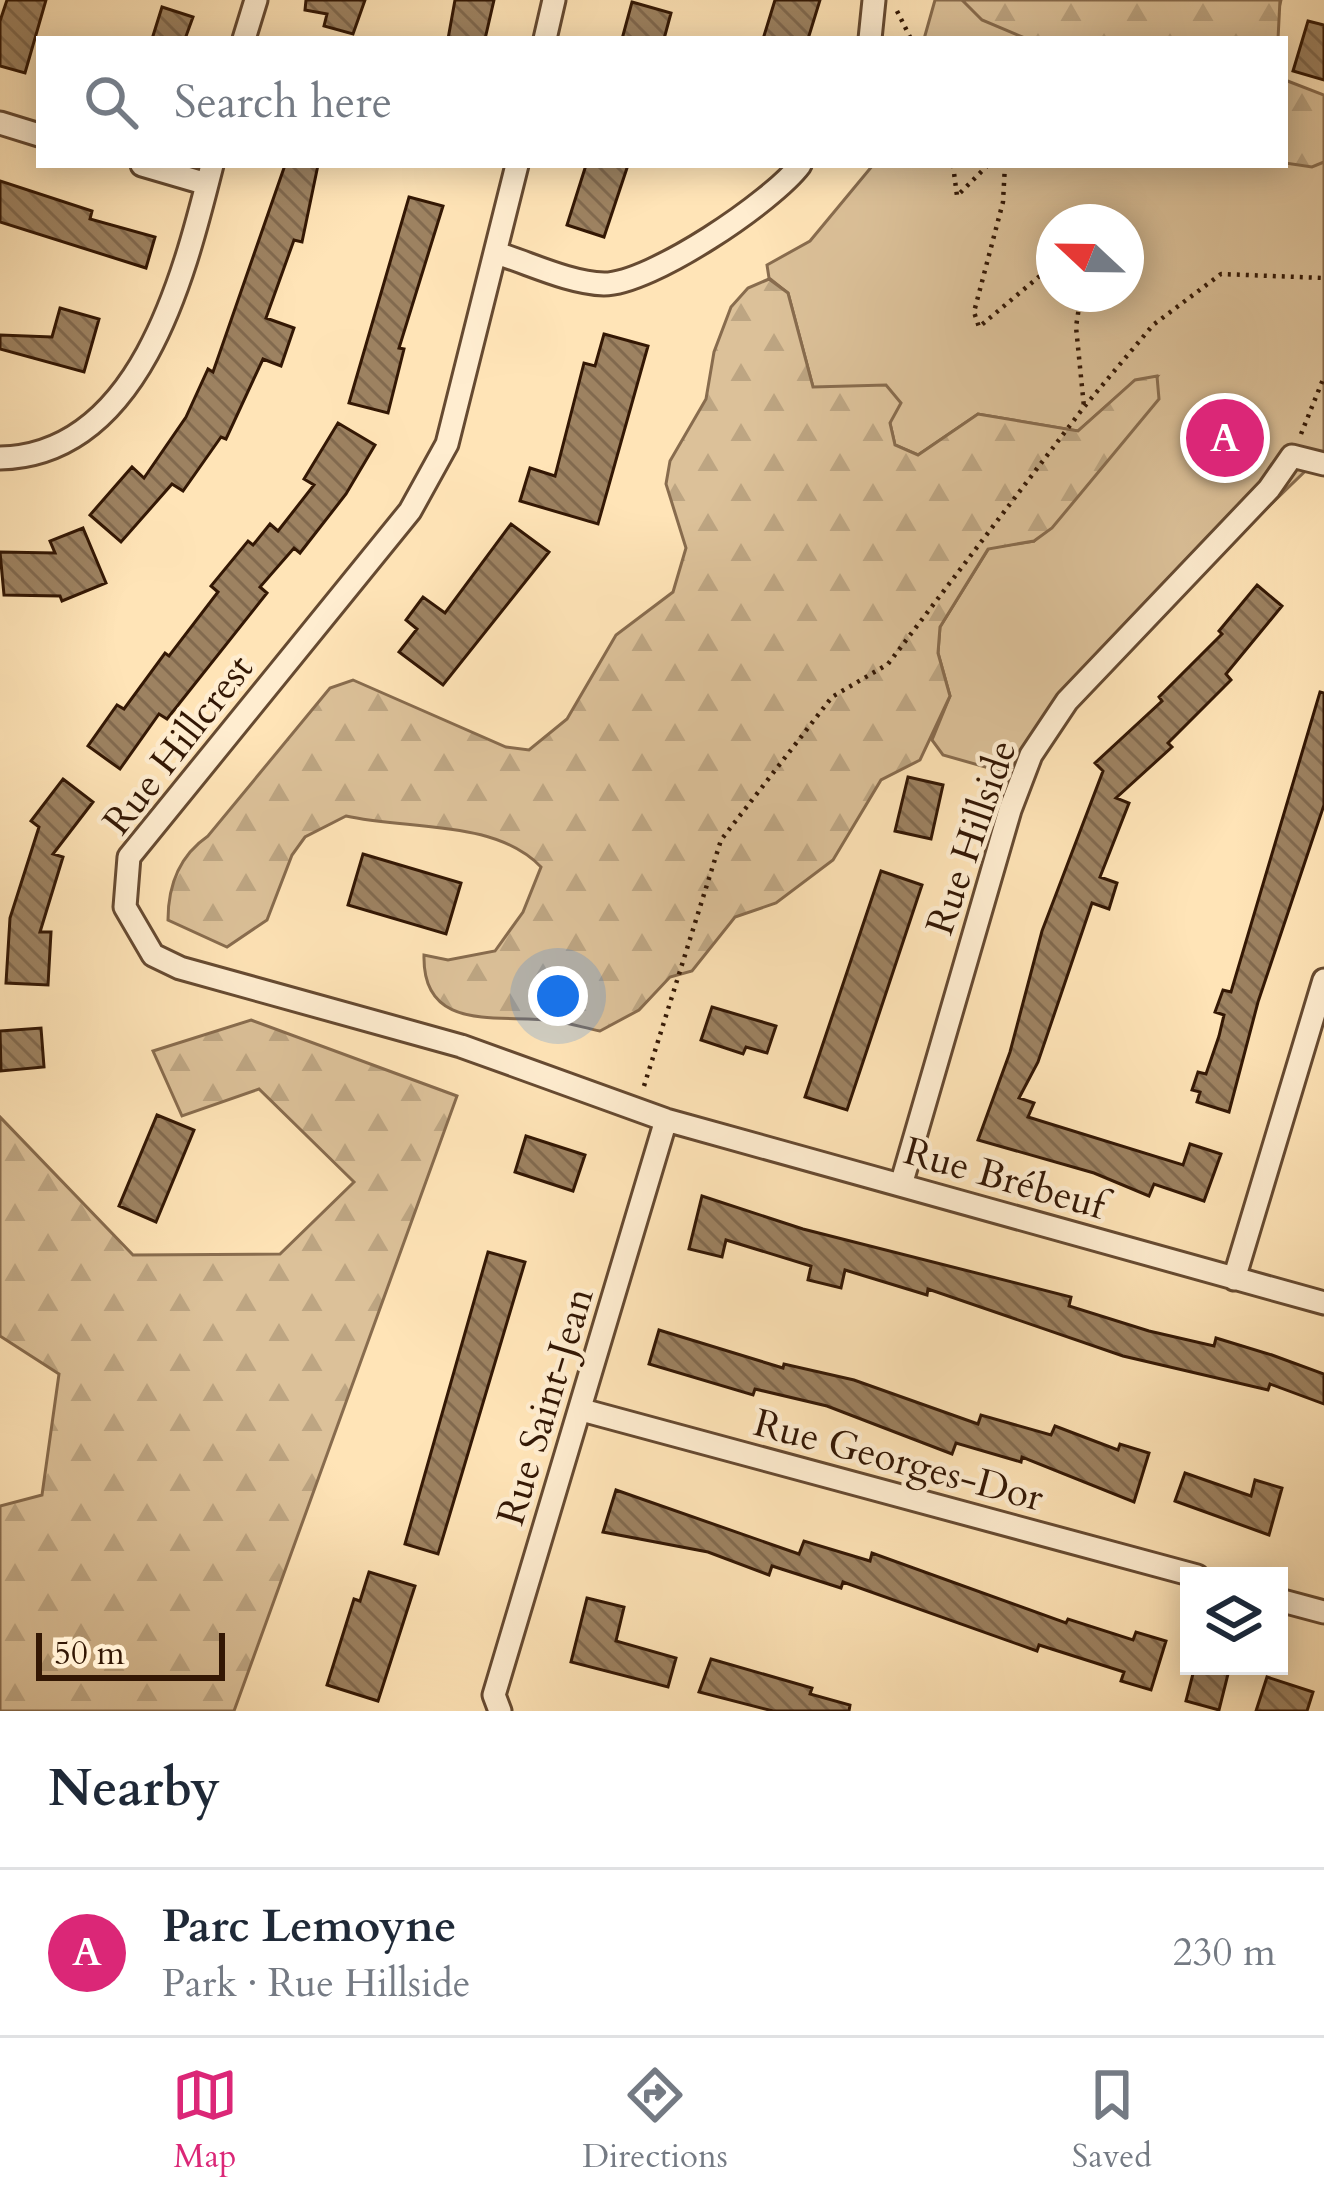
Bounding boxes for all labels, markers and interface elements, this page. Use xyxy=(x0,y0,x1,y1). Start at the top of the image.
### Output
search box xyxy=(36,36,1288,168)
icon: search xyxy=(78,69,144,135)
text: Search here xyxy=(174,72,392,133)
north arrow xyxy=(1036,204,1144,312)
pin: A xyxy=(1186,393,1264,483)
street label: Rue Hillcrest xyxy=(91,644,265,846)
street label: Rue Hillside xyxy=(913,733,1029,942)
your location xyxy=(528,966,588,1026)
street label: Rue Brébeuf xyxy=(898,1124,1117,1234)
street label: Rue Saint-Jean xyxy=(484,1281,607,1532)
street label: Rue Georges-Dor xyxy=(748,1396,1050,1525)
map controls xyxy=(1180,1567,1288,1675)
button: layers xyxy=(1180,1567,1288,1675)
scale bar xyxy=(36,1627,225,1680)
text: 50 m xyxy=(54,1631,125,1676)
text: Nearby xyxy=(48,1754,220,1824)
text: Parc Lemoyne xyxy=(162,1896,456,1957)
text: A xyxy=(72,1926,102,1979)
text: 230 m xyxy=(1173,1926,1276,1979)
text: Park · Rue Hillside xyxy=(162,1957,470,2010)
tab: Map xyxy=(172,2062,238,2179)
tab: Directions xyxy=(582,2062,728,2179)
tab: Saved xyxy=(1072,2062,1152,2179)

